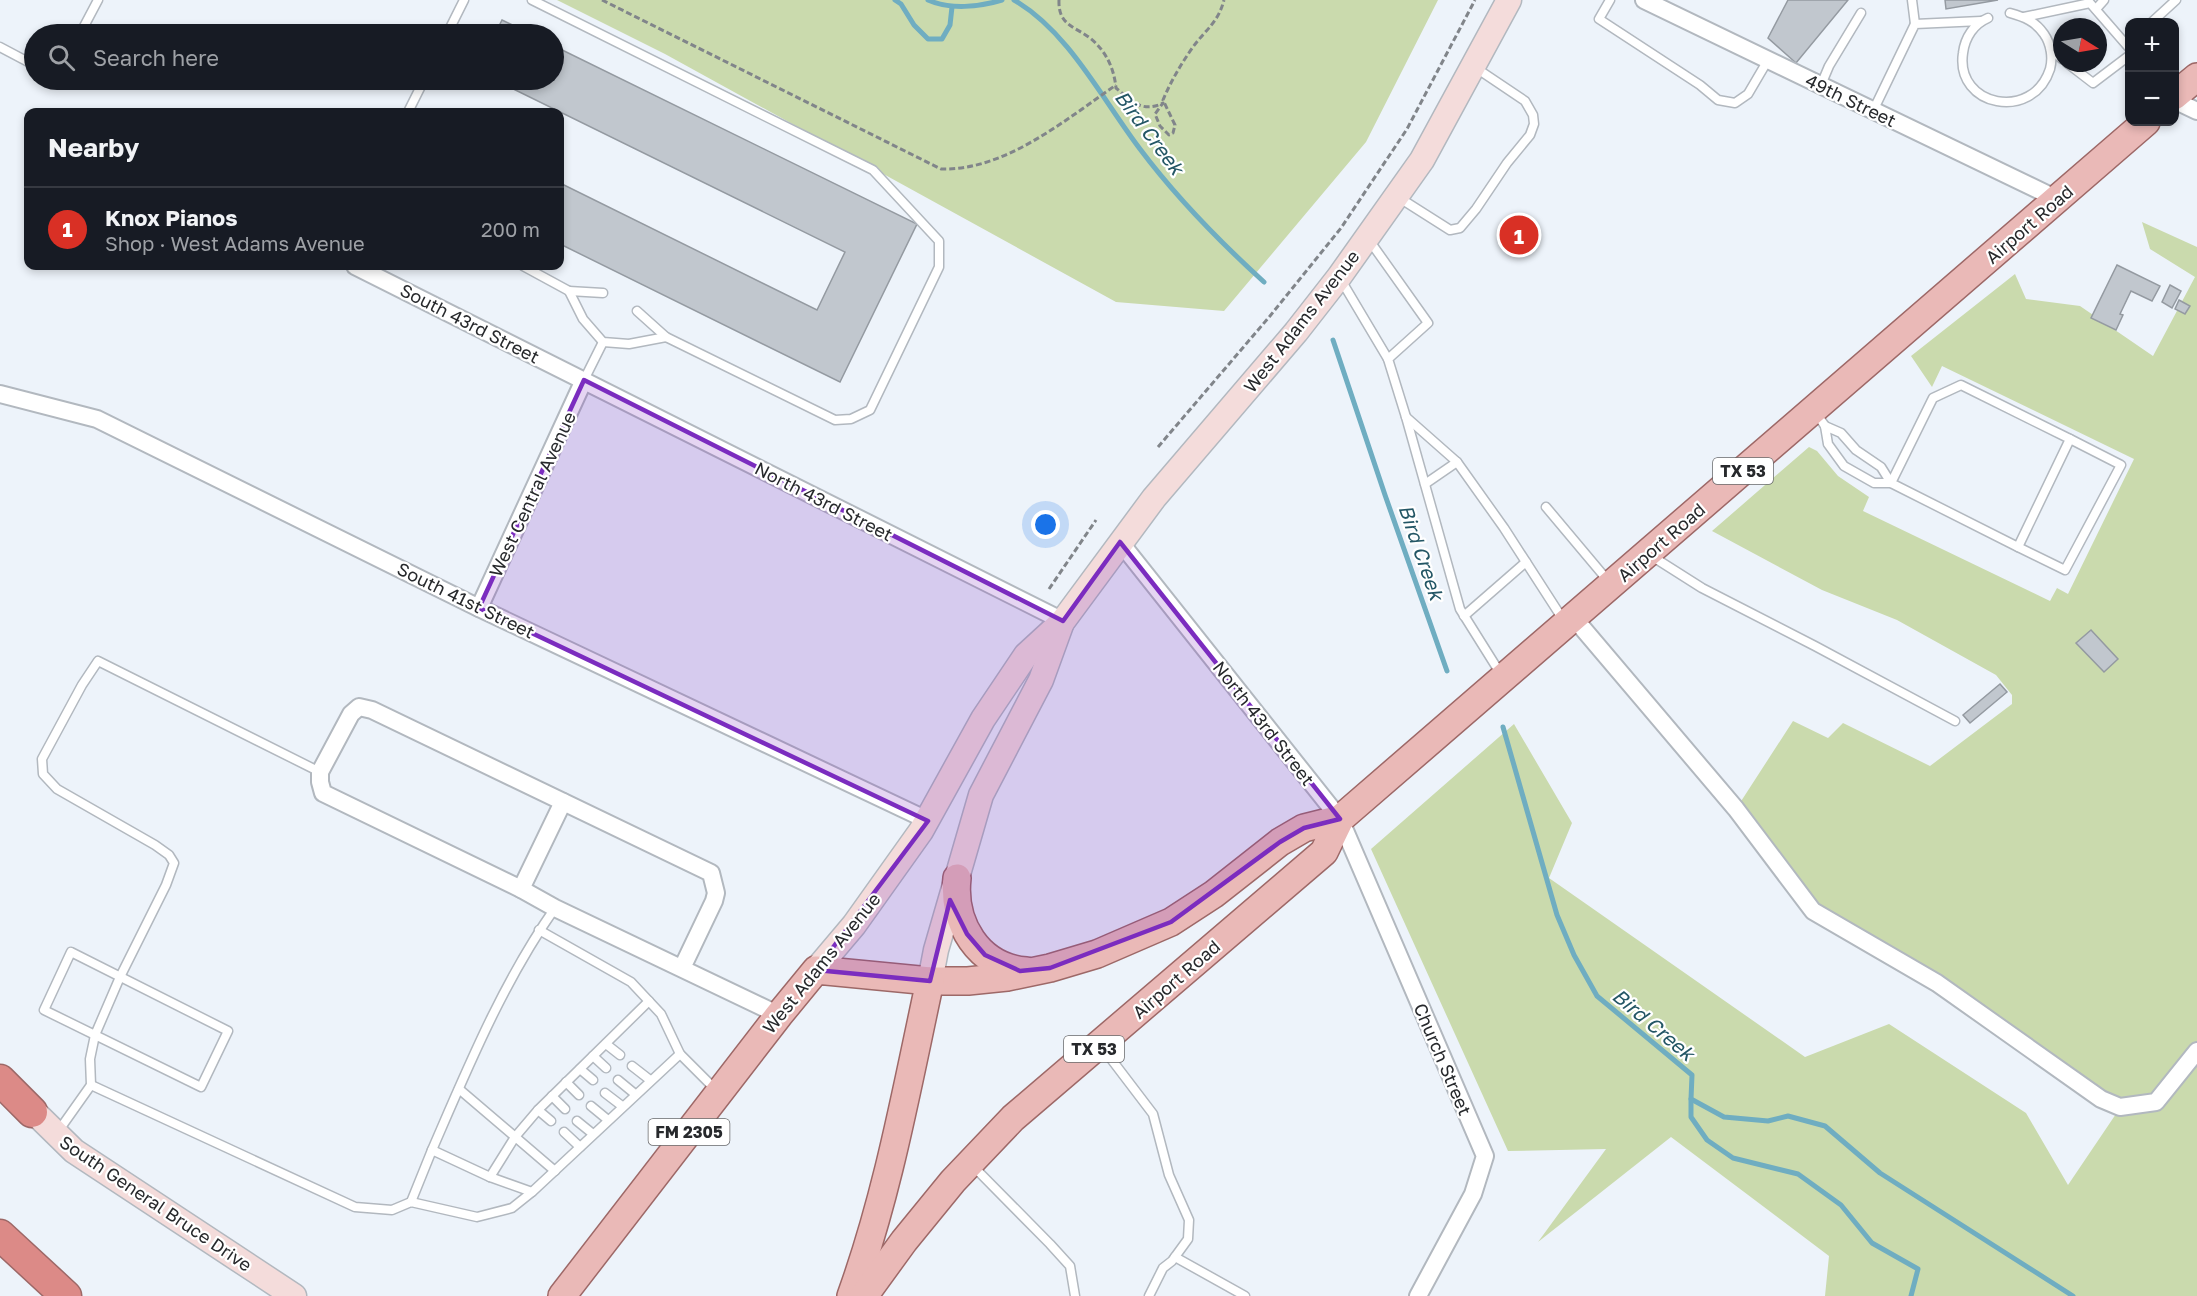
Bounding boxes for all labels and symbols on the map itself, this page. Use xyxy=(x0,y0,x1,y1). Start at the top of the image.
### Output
north arrow xyxy=(2053,18,2107,72)
street label: 49th Street xyxy=(1802,69,1900,131)
water label: Bird Creek xyxy=(1111,85,1191,181)
street label: Airport Road xyxy=(1981,180,2077,268)
pin: 1 xyxy=(1500,212,1538,258)
street label: West Adams Avenue xyxy=(1238,245,1364,397)
street label: South 43rd Street xyxy=(397,278,543,368)
street label: West Central Avenue xyxy=(484,408,580,580)
street label: North 43rd Street xyxy=(751,457,897,545)
road number: TX 53 xyxy=(1713,458,1773,484)
street label: Airport Road xyxy=(1613,498,1709,586)
water label: Bird Creek xyxy=(1394,501,1450,605)
your location xyxy=(1031,510,1060,539)
street label: South 41st Street xyxy=(394,557,538,643)
street label: North 43rd Street xyxy=(1209,656,1319,790)
street label: West Adams Avenue xyxy=(757,888,885,1038)
street label: Airport Road xyxy=(1128,935,1224,1023)
water label: Bird Creek xyxy=(1608,983,1702,1067)
street label: Church Street xyxy=(1409,1000,1477,1118)
road number: TX 53 xyxy=(1064,1036,1124,1062)
road number: FM 2305 xyxy=(648,1119,730,1145)
street label: South General Bruce Drive xyxy=(56,1130,256,1276)

